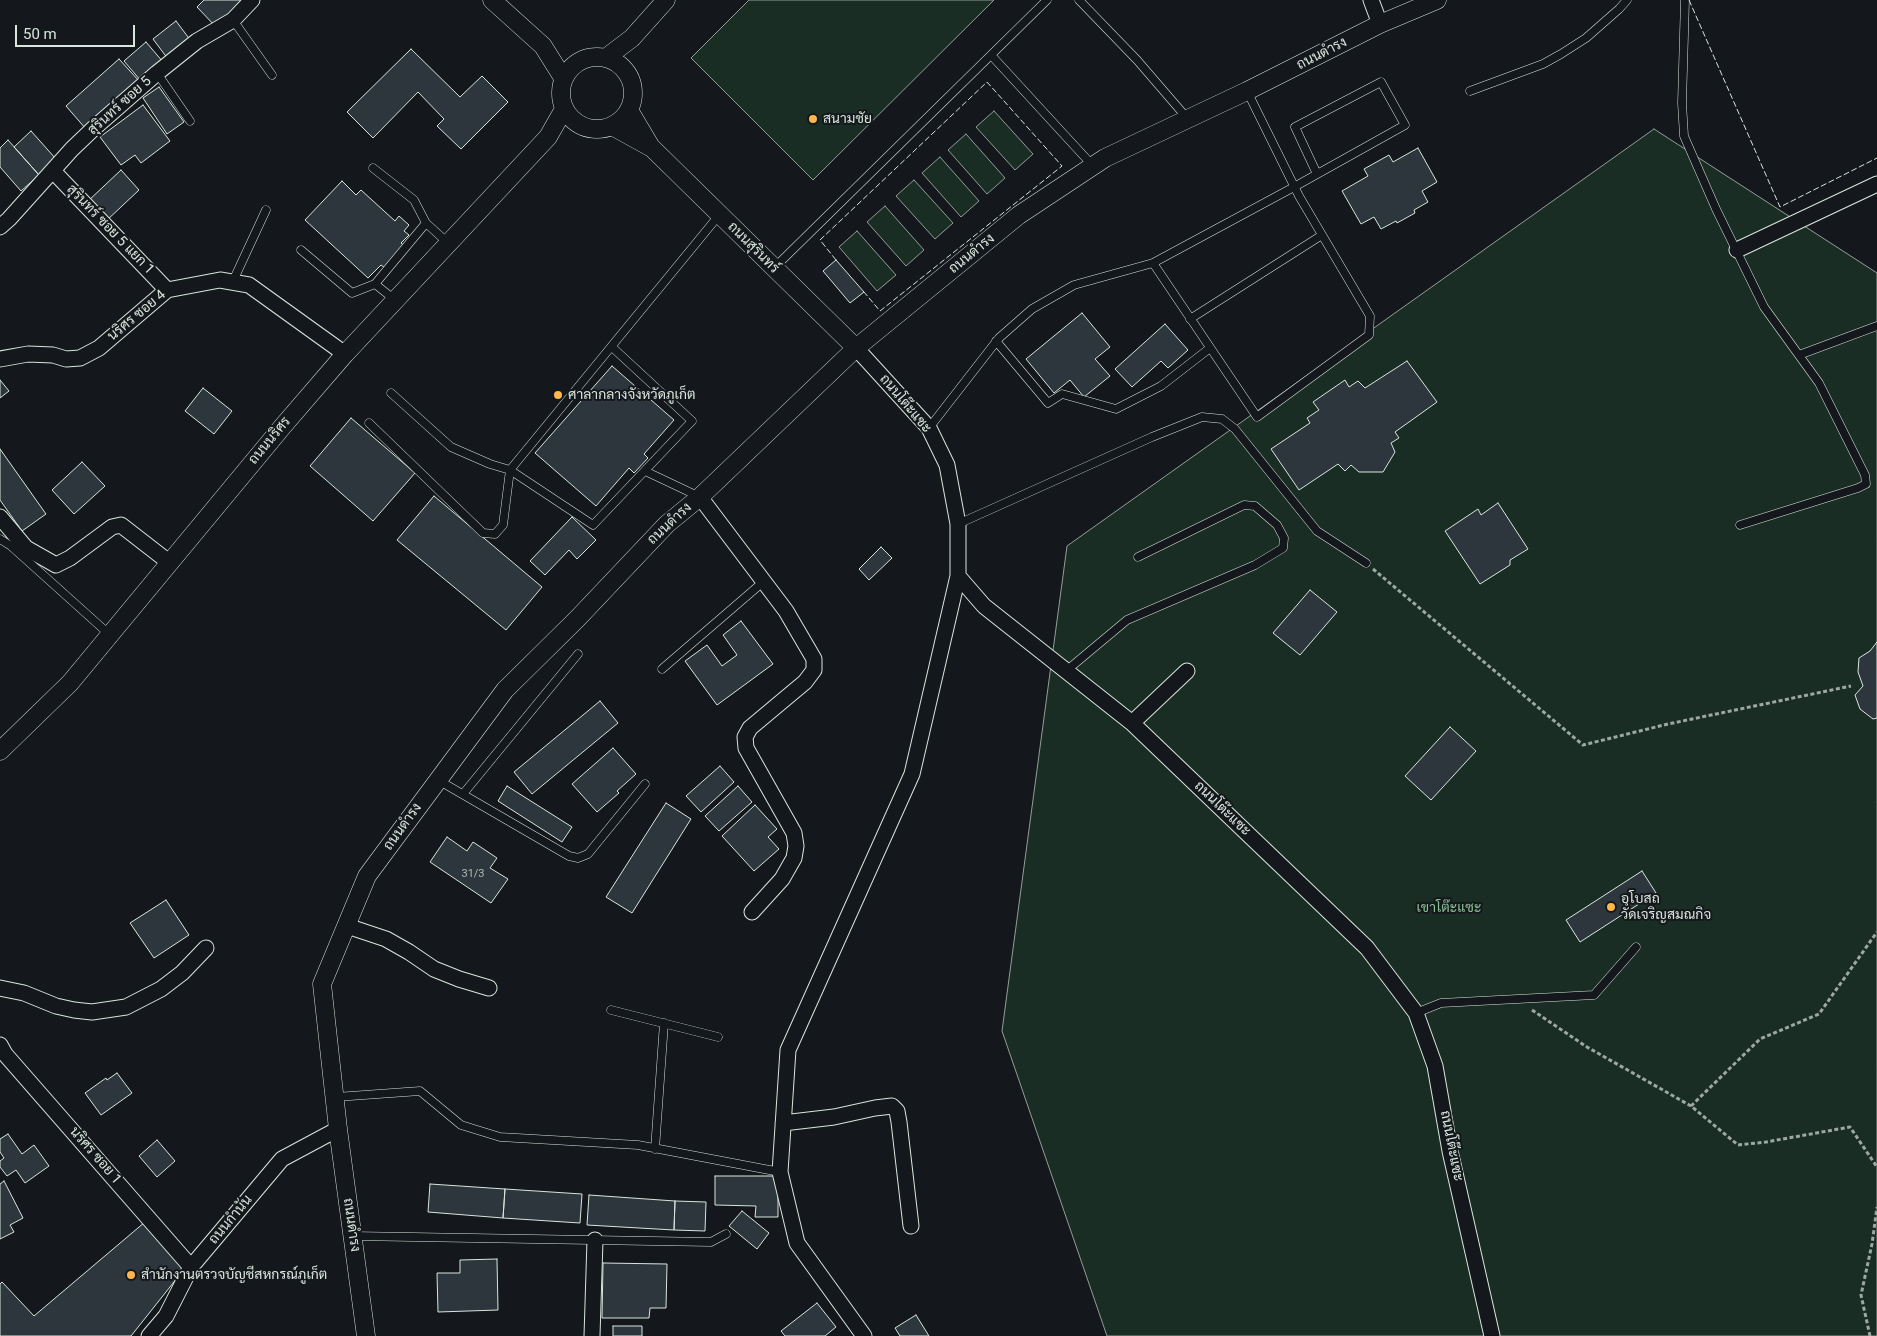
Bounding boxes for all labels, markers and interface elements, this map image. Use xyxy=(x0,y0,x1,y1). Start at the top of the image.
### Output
scale bar xyxy=(18,15,138,47)
text: 50 m xyxy=(23,25,57,43)
street label: ถนนดำรง xyxy=(1294,34,1350,74)
street label: สุรินทร์ ซอย 5 xyxy=(85,73,155,139)
place label: สนามชัย xyxy=(823,111,872,127)
marker: สนามชัย xyxy=(807,113,819,125)
street label: สุรินทร์ ซอย 5 แยก 1 xyxy=(63,182,157,278)
street label: ถนนสุรินทร์ xyxy=(724,219,782,277)
street label: ถนนดำรง xyxy=(946,230,998,278)
street label: นริศร ซอย 4 xyxy=(105,287,169,345)
street label: ถนนโต๊ะแซะ xyxy=(876,371,934,437)
place label: ศาลากลางจังหวัดภูเก็ต xyxy=(568,387,695,403)
marker: ศาลากลางจังหวัดภูเก็ต xyxy=(552,389,564,401)
street label: ถนนนริศร xyxy=(245,414,295,468)
street label: ถนนดำรง xyxy=(644,499,696,549)
street label: ถนนโต๊ะแซะ xyxy=(1190,778,1254,840)
street label: ถนนดำรง xyxy=(380,800,426,854)
house number: 31/3 xyxy=(461,867,485,881)
place label: อุโบสถ วัดเจริญสมณกิจ xyxy=(1621,891,1711,924)
park label: เขาโต๊ะแซะ xyxy=(1417,900,1481,916)
marker: อุโบสถ วัดเจริญสมณกิจ xyxy=(1605,901,1617,913)
street label: ถนนโต๊ะแซะ xyxy=(1436,1109,1466,1183)
street label: นริศร ซอย 1 xyxy=(66,1124,124,1188)
street label: ถนนกำนัน xyxy=(206,1192,256,1248)
street label: ถนนดำรง xyxy=(339,1197,363,1253)
place label: สำนักงานตรวจบัญชีสหกรณ์ภูเก็ต xyxy=(141,1267,327,1283)
marker: สำนักงานตรวจบัญชีสหกรณ์ภูเก็ต xyxy=(125,1269,137,1281)

